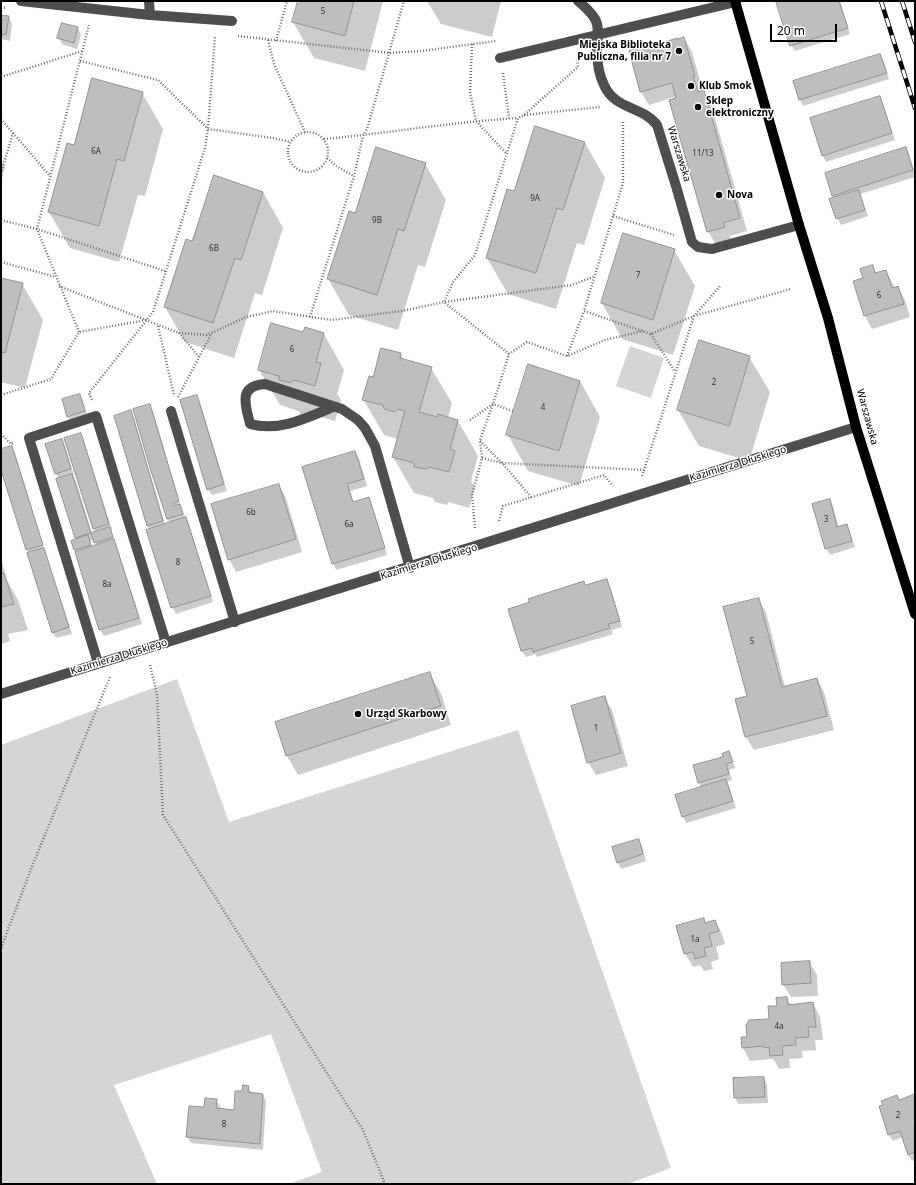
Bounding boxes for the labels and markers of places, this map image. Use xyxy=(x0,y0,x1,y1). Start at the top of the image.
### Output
place label: Miejska Biblioteka Publiczna, filia nr 7 xyxy=(577,39,671,62)
marker: Miejska Biblioteka Publiczna, filia nr 7 xyxy=(674,46,684,56)
place label: Klub Smok xyxy=(699,80,752,92)
marker: Klub Smok xyxy=(686,81,696,91)
place label: Sklep elektroniczny xyxy=(706,95,774,118)
marker: Sklep elektroniczny xyxy=(693,102,703,112)
place label: Nova xyxy=(727,189,753,201)
marker: Nova xyxy=(714,190,724,200)
place label: Urząd Skarbowy xyxy=(366,708,447,720)
marker: Urząd Skarbowy xyxy=(353,709,363,719)

